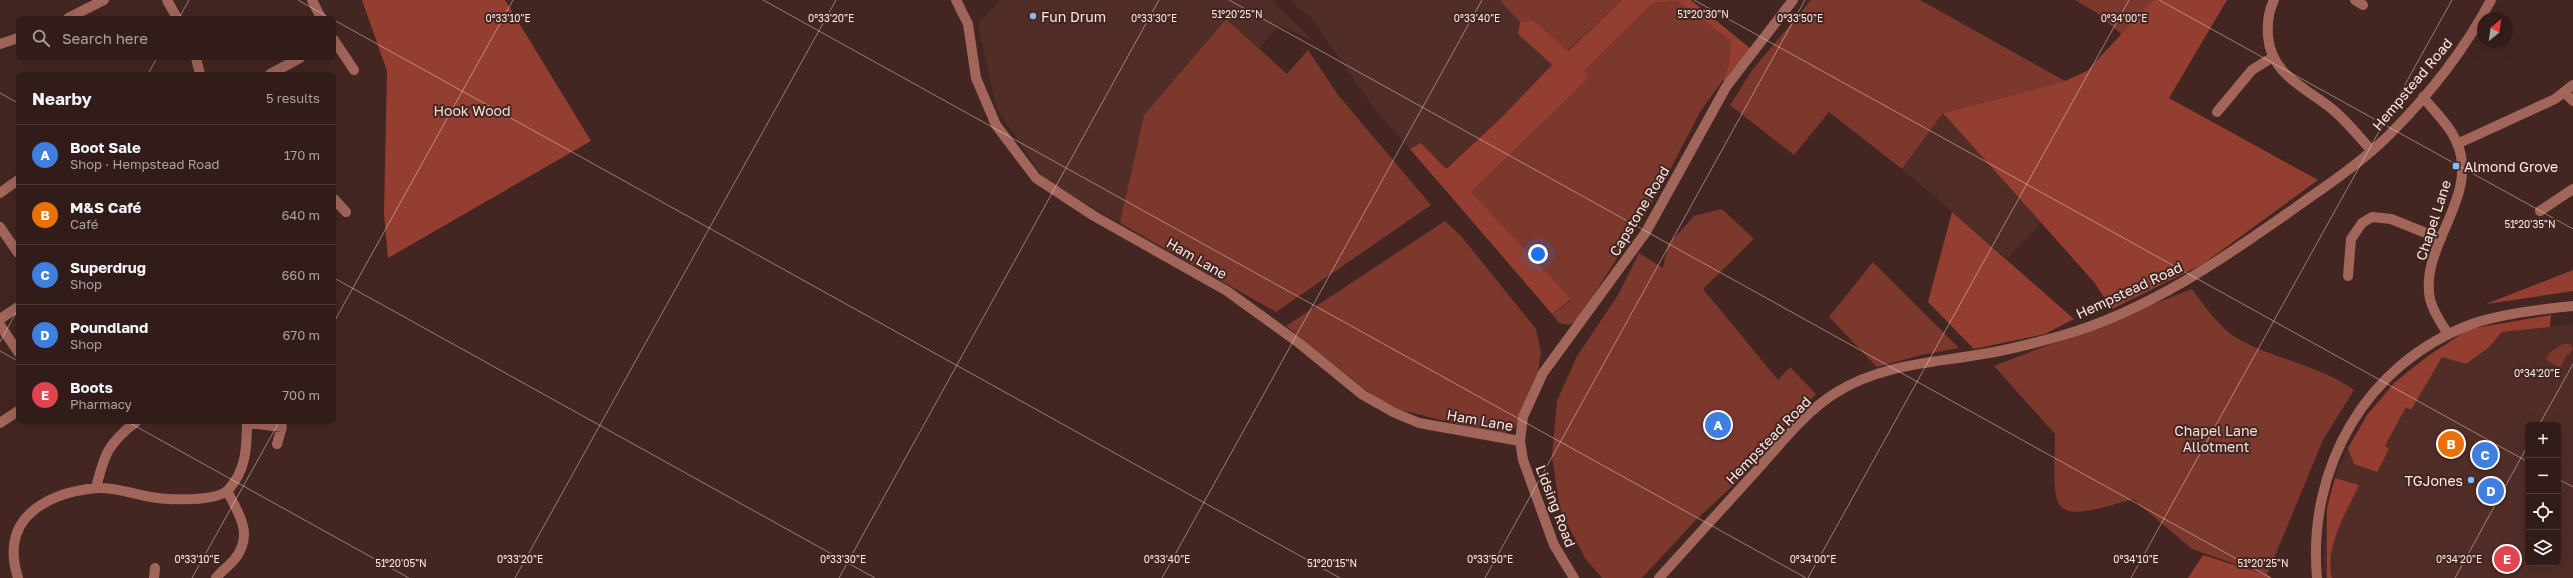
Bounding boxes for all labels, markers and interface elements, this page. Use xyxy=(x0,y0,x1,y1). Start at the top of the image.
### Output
place label: Fun Drum xyxy=(1041,8,1106,25)
text: 51°20'25"N xyxy=(1211,8,1263,20)
text: 51°20'30"N xyxy=(1677,8,1729,20)
marker: Fun Drum xyxy=(1028,11,1038,21)
text: 0°33'10"E xyxy=(485,12,531,24)
text: 0°33'20"E xyxy=(808,12,854,24)
text: 0°33'30"E xyxy=(1131,12,1177,24)
text: 0°33'40"E xyxy=(1454,12,1500,24)
text: 0°33'50"E xyxy=(1777,12,1823,24)
text: 0°34'00"E xyxy=(2101,12,2147,24)
north arrow xyxy=(2477,12,2513,48)
search box xyxy=(16,16,336,60)
icon: search xyxy=(30,27,52,49)
text: Search here xyxy=(62,29,148,47)
street label: Hempstead Road xyxy=(2368,34,2456,134)
text: Nearby xyxy=(32,88,92,109)
text: 5 results xyxy=(266,90,320,106)
park label: Hook Wood xyxy=(433,102,511,119)
text: Boot Sale xyxy=(70,138,141,156)
text: A xyxy=(40,147,50,163)
text: 170 m xyxy=(284,147,320,163)
text: Shop · Hempstead Road xyxy=(70,156,220,172)
place label: Almond Grove xyxy=(2464,158,2558,175)
marker: Almond Grove xyxy=(2451,161,2461,171)
street label: Capstone Road xyxy=(1605,163,1673,259)
street label: Chapel Lane xyxy=(2412,178,2454,262)
text: M&S Café xyxy=(70,198,141,216)
text: B xyxy=(40,207,50,223)
text: 640 m xyxy=(281,207,320,223)
text: Café xyxy=(70,216,98,232)
text: 51°20'35"N xyxy=(2504,218,2556,230)
street label: Ham Lane xyxy=(1164,234,1230,282)
your location xyxy=(1528,244,1548,264)
text: Superdrug xyxy=(70,258,146,276)
street label: Hempstead Road xyxy=(2073,258,2185,322)
text: C xyxy=(40,267,50,283)
text: 660 m xyxy=(281,267,320,283)
text: Shop xyxy=(70,276,102,292)
text: Poundland xyxy=(70,318,148,336)
text: D xyxy=(40,327,50,343)
text: 670 m xyxy=(282,327,320,343)
text: Shop xyxy=(70,336,102,352)
text: 0°34'20"E xyxy=(2514,367,2560,379)
text: Boots xyxy=(70,378,113,396)
text: E xyxy=(41,387,49,403)
text: 700 m xyxy=(282,387,320,403)
street label: Hempstead Road xyxy=(1722,393,1814,487)
text: Pharmacy xyxy=(70,396,132,412)
street label: Ham Lane xyxy=(1445,406,1515,434)
pin: A xyxy=(1705,410,1731,440)
park label: Chapel Lane Allotment xyxy=(2174,422,2258,455)
map controls xyxy=(2525,422,2561,566)
button: + xyxy=(2525,422,2561,458)
pin: B xyxy=(2438,429,2464,459)
pin: C xyxy=(2472,440,2498,470)
button: − xyxy=(2525,458,2561,494)
street label: Lidsing Road xyxy=(1533,463,1579,549)
place label: TGJones xyxy=(2404,472,2463,489)
marker: TGJones xyxy=(2466,475,2476,485)
pin: D xyxy=(2478,476,2504,506)
button: locate xyxy=(2525,494,2561,530)
button: layers xyxy=(2525,530,2561,566)
pin: E xyxy=(2494,544,2520,574)
text: 0°33'10"E xyxy=(174,553,220,565)
text: 0°33'20"E xyxy=(497,553,543,565)
text: 0°33'30"E xyxy=(820,553,866,565)
text: 0°33'40"E xyxy=(1144,553,1190,565)
text: 0°33'50"E xyxy=(1467,553,1513,565)
text: 0°34'00"E xyxy=(1790,553,1836,565)
text: 0°34'10"E xyxy=(2113,553,2159,565)
text: 0°34'20"E xyxy=(2436,553,2482,565)
text: 51°20'05"N xyxy=(375,557,427,569)
text: 51°20'15"N xyxy=(1307,557,1357,569)
text: 51°20'25"N xyxy=(2237,557,2289,569)

